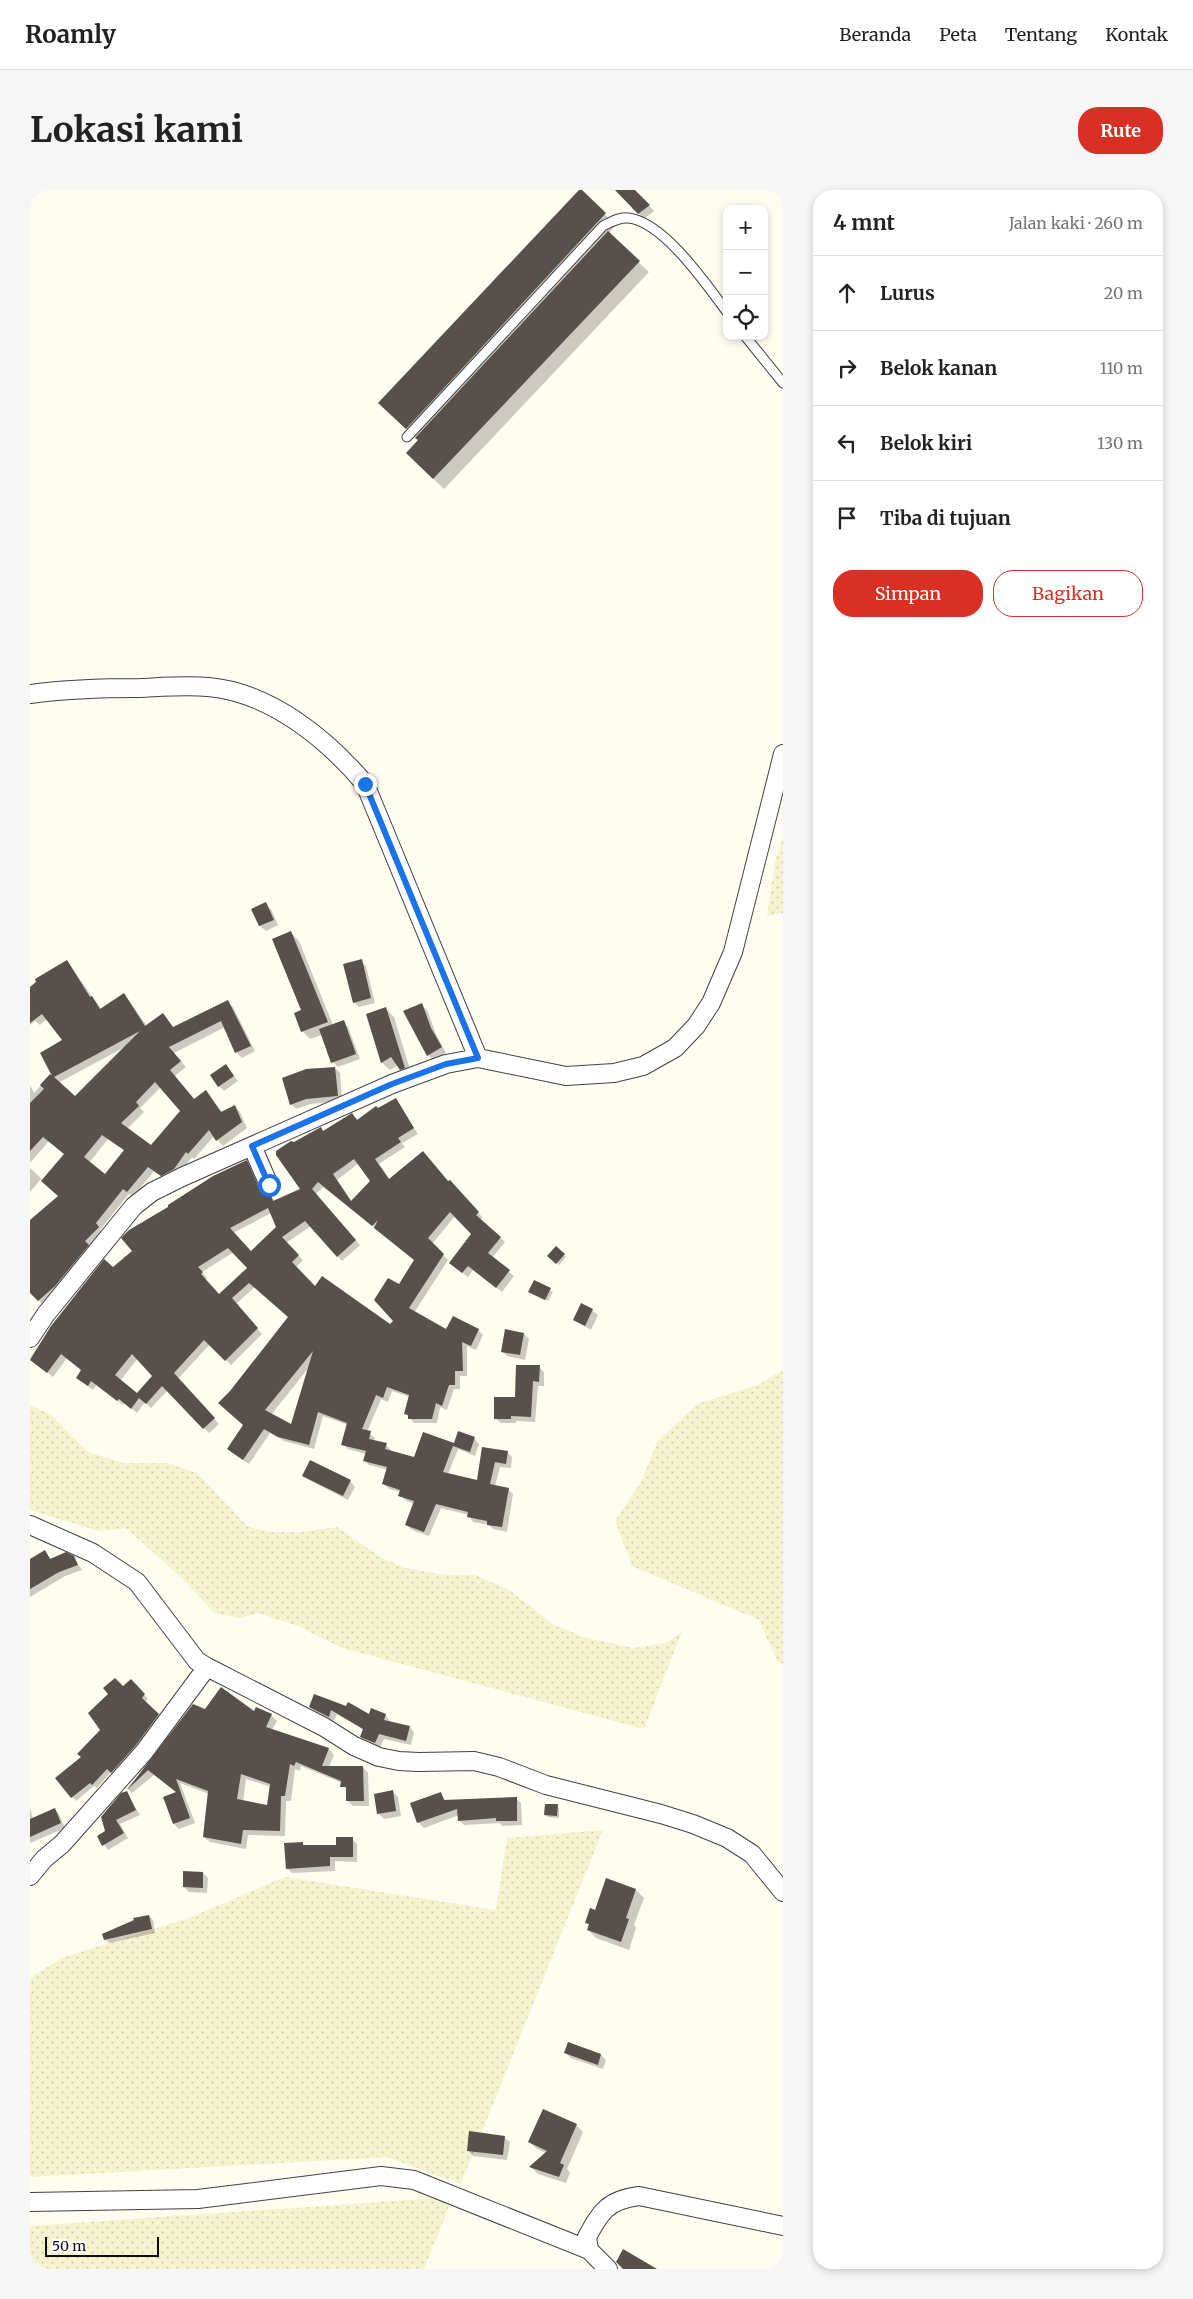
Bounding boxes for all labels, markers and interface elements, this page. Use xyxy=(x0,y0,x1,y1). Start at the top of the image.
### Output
text: Roamly xyxy=(25,19,116,50)
text: Beranda xyxy=(839,23,911,46)
text: Peta xyxy=(939,23,977,46)
text: Tentang xyxy=(1005,23,1077,46)
text: Kontak xyxy=(1105,23,1168,46)
button: Rute xyxy=(1078,107,1163,154)
text: Lokasi kami xyxy=(30,108,243,152)
map controls xyxy=(723,205,768,340)
button: + xyxy=(723,205,768,250)
text: 4 mnt xyxy=(833,209,895,236)
text: Jalan kaki · 260 m xyxy=(1009,213,1143,233)
button: − xyxy=(723,250,768,295)
icon: ahead xyxy=(833,279,861,307)
text: Lurus xyxy=(880,281,935,305)
text: 20 m xyxy=(1104,283,1143,303)
button: locate xyxy=(723,295,768,340)
icon: right xyxy=(833,354,861,382)
text: Belok kanan xyxy=(880,356,997,380)
text: 110 m xyxy=(1100,358,1143,378)
icon: left xyxy=(833,429,861,457)
text: Belok kiri xyxy=(880,431,972,455)
text: 130 m xyxy=(1097,433,1143,453)
icon: arrive xyxy=(833,504,861,532)
text: Tiba di tujuan xyxy=(880,506,1011,530)
button: Simpan xyxy=(833,570,983,617)
button: Bagikan xyxy=(993,570,1143,617)
route end xyxy=(354,773,377,796)
route start xyxy=(258,1174,281,1197)
scale bar xyxy=(45,2234,159,2257)
text: 50 m xyxy=(52,2237,86,2255)

